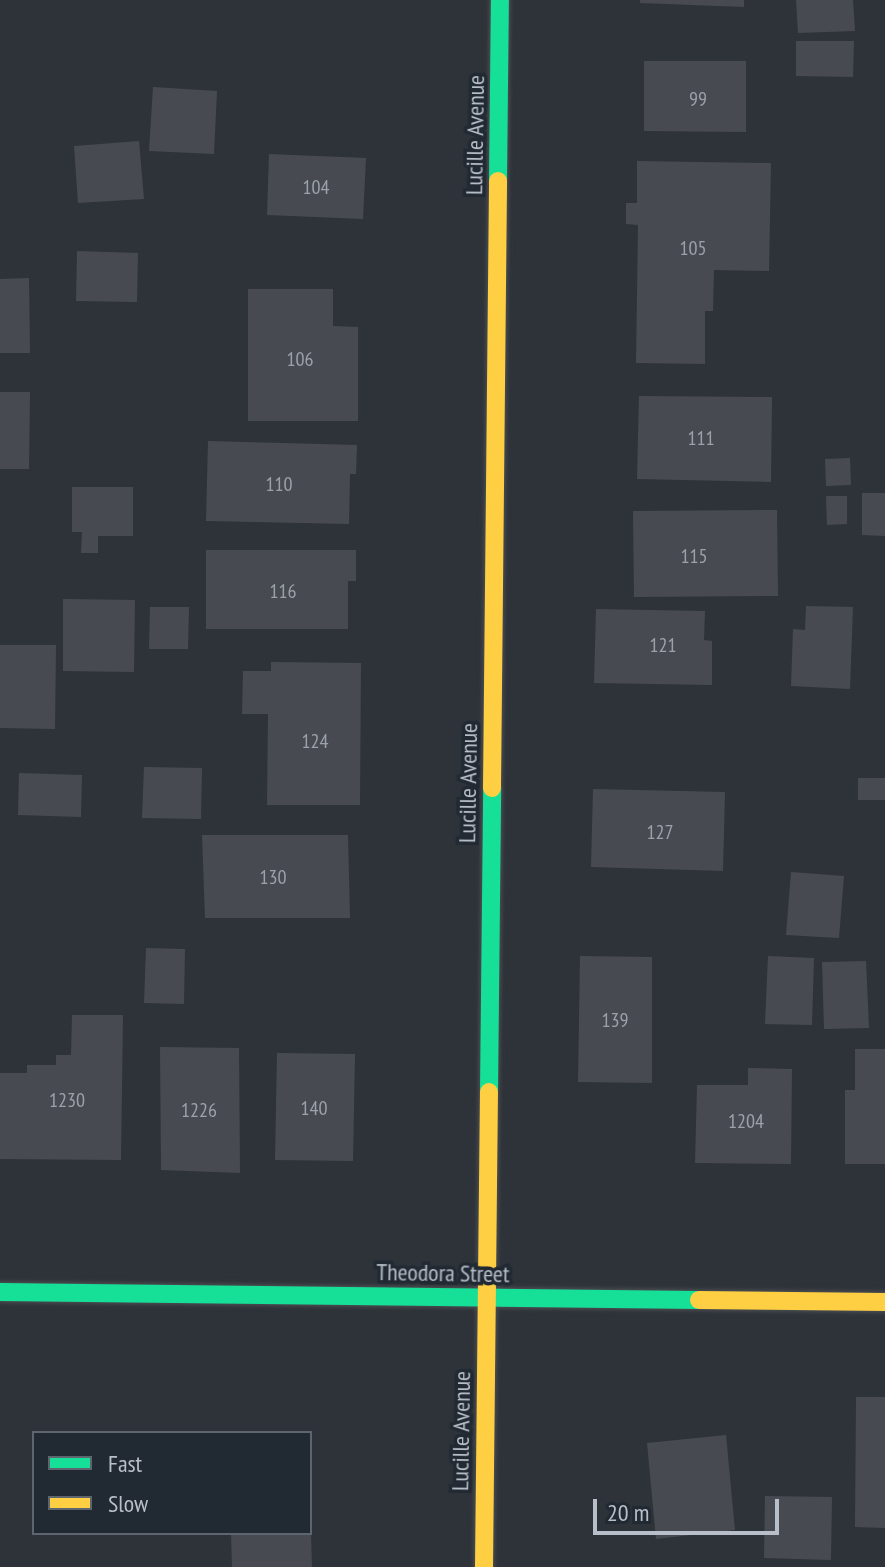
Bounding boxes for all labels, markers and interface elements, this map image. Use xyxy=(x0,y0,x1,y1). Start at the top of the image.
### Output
street label: Lucille Avenue xyxy=(460,74,490,196)
house number: 99 xyxy=(689,87,707,111)
house number: 104 xyxy=(303,175,329,199)
house number: 105 xyxy=(680,236,706,260)
house number: 106 xyxy=(287,347,313,371)
house number: 111 xyxy=(688,426,714,450)
house number: 110 xyxy=(266,472,292,496)
house number: 115 xyxy=(681,544,707,568)
house number: 116 xyxy=(270,579,296,603)
house number: 121 xyxy=(650,633,676,657)
street label: Lucille Avenue xyxy=(453,722,483,844)
house number: 124 xyxy=(302,729,328,753)
house number: 127 xyxy=(647,820,673,844)
house number: 130 xyxy=(260,865,286,889)
house number: 139 xyxy=(602,1008,628,1032)
house number: 1230 xyxy=(49,1088,85,1112)
house number: 140 xyxy=(301,1096,327,1120)
house number: 1226 xyxy=(181,1098,217,1122)
house number: 1204 xyxy=(728,1109,764,1133)
street label: Theodora Street xyxy=(376,1257,510,1289)
street label: Lucille Avenue xyxy=(446,1370,476,1492)
legend xyxy=(32,1431,312,1535)
text: Fast xyxy=(108,1448,142,1479)
scale bar xyxy=(597,1483,783,1533)
text: Slow xyxy=(108,1488,148,1519)
text: 20 m xyxy=(607,1497,649,1528)

